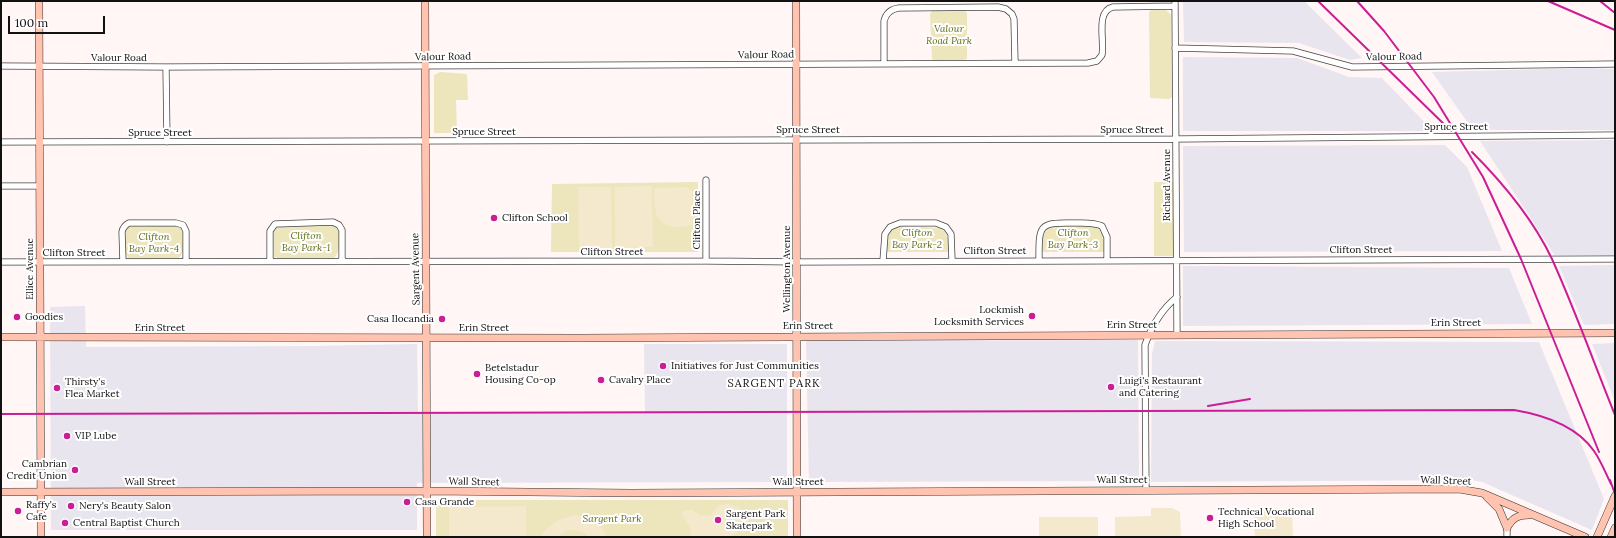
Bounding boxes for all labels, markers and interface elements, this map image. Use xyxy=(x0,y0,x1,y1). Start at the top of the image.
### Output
scale bar xyxy=(10,8,107,34)
text: 100 m xyxy=(15,15,48,30)
park label: Valour Road Park xyxy=(926,23,972,46)
street label: Valour Road xyxy=(738,49,794,61)
street label: Valour Road xyxy=(415,51,471,63)
street label: Valour Road xyxy=(1366,51,1422,63)
street label: Valour Road xyxy=(91,52,147,64)
street label: Spruce Street xyxy=(1424,121,1488,133)
street label: Spruce Street xyxy=(776,124,840,136)
street label: Spruce Street xyxy=(1100,124,1164,136)
street label: Spruce Street xyxy=(452,126,516,138)
street label: Spruce Street xyxy=(128,127,192,139)
street label: Richard Avenue xyxy=(1161,149,1173,221)
street label: Clifton Place xyxy=(691,190,703,250)
place label: Clifton School xyxy=(502,212,568,224)
marker: Clifton School xyxy=(489,213,499,223)
street label: Wellington Avenue xyxy=(781,225,793,313)
park label: Clifton Bay Park-2 xyxy=(892,227,942,250)
park label: Clifton Bay Park-3 xyxy=(1048,227,1098,250)
park label: Clifton Bay Park-1 xyxy=(282,230,330,254)
park label: Clifton Bay Park-4 xyxy=(129,231,179,254)
street label: Sargent Avenue xyxy=(409,233,423,305)
street label: Ellice Avenue xyxy=(24,238,36,300)
street label: Clifton Street xyxy=(1330,244,1392,256)
street label: Clifton Street xyxy=(964,245,1026,257)
street label: Clifton Street xyxy=(581,246,643,258)
street label: Clifton Street xyxy=(43,247,105,259)
place label: Lockmish Locksmith Services xyxy=(934,304,1024,328)
place label: Goodies xyxy=(25,311,63,323)
marker: Lockmish Locksmith Services xyxy=(1027,311,1037,321)
marker: Goodies xyxy=(12,312,22,322)
place label: Casa Ilocandia xyxy=(367,313,434,325)
marker: Casa Ilocandia xyxy=(437,314,447,324)
street label: Erin Street xyxy=(1431,317,1481,329)
street label: Erin Street xyxy=(1107,319,1157,331)
street label: Erin Street xyxy=(783,320,833,332)
street label: Erin Street xyxy=(135,322,185,334)
street label: Erin Street xyxy=(459,322,509,334)
place label: Initiatives for Just Communities xyxy=(671,360,819,372)
marker: Initiatives for Just Communities xyxy=(658,361,668,371)
place label: Betelstadur Housing Co-op xyxy=(485,362,556,386)
marker: Betelstadur Housing Co-op xyxy=(472,369,482,379)
place label: Cavalry Place xyxy=(609,374,671,386)
marker: Cavalry Place xyxy=(596,375,606,385)
place label: Luigi's Restaurant and Catering xyxy=(1119,375,1202,398)
place label: Thirsty's Flea Market xyxy=(65,376,120,400)
district label: SARGENT PARK xyxy=(727,377,821,391)
marker: Luigi's Restaurant and Catering xyxy=(1106,382,1116,392)
marker: Thirsty's Flea Market xyxy=(52,383,62,393)
place label: VIP Lube xyxy=(75,430,117,442)
marker: VIP Lube xyxy=(62,431,72,441)
place label: Cambrian Credit Union xyxy=(7,458,67,482)
marker: Cambrian Credit Union xyxy=(70,465,80,475)
street label: Wall Street xyxy=(1096,474,1148,486)
street label: Wall Street xyxy=(1420,474,1472,488)
street label: Wall Street xyxy=(124,476,176,488)
street label: Wall Street xyxy=(448,476,500,488)
street label: Wall Street xyxy=(772,476,824,488)
place label: Casa Grande xyxy=(415,496,474,508)
marker: Casa Grande xyxy=(402,497,412,507)
place label: Raffy's Cafe xyxy=(26,499,56,522)
place label: Nery's Beauty Salon xyxy=(79,500,171,512)
marker: Nery's Beauty Salon xyxy=(66,501,76,511)
marker: Raffy's Cafe xyxy=(13,506,23,516)
place label: Technical Vocational High School xyxy=(1218,506,1314,530)
place label: Sargent Park Skatepark xyxy=(726,508,785,532)
park label: Sargent Park xyxy=(582,513,642,525)
marker: Technical Vocational High School xyxy=(1205,513,1215,523)
marker: Sargent Park Skatepark xyxy=(713,515,723,525)
place label: Central Baptist Church xyxy=(73,517,180,529)
marker: Central Baptist Church xyxy=(60,518,70,528)

